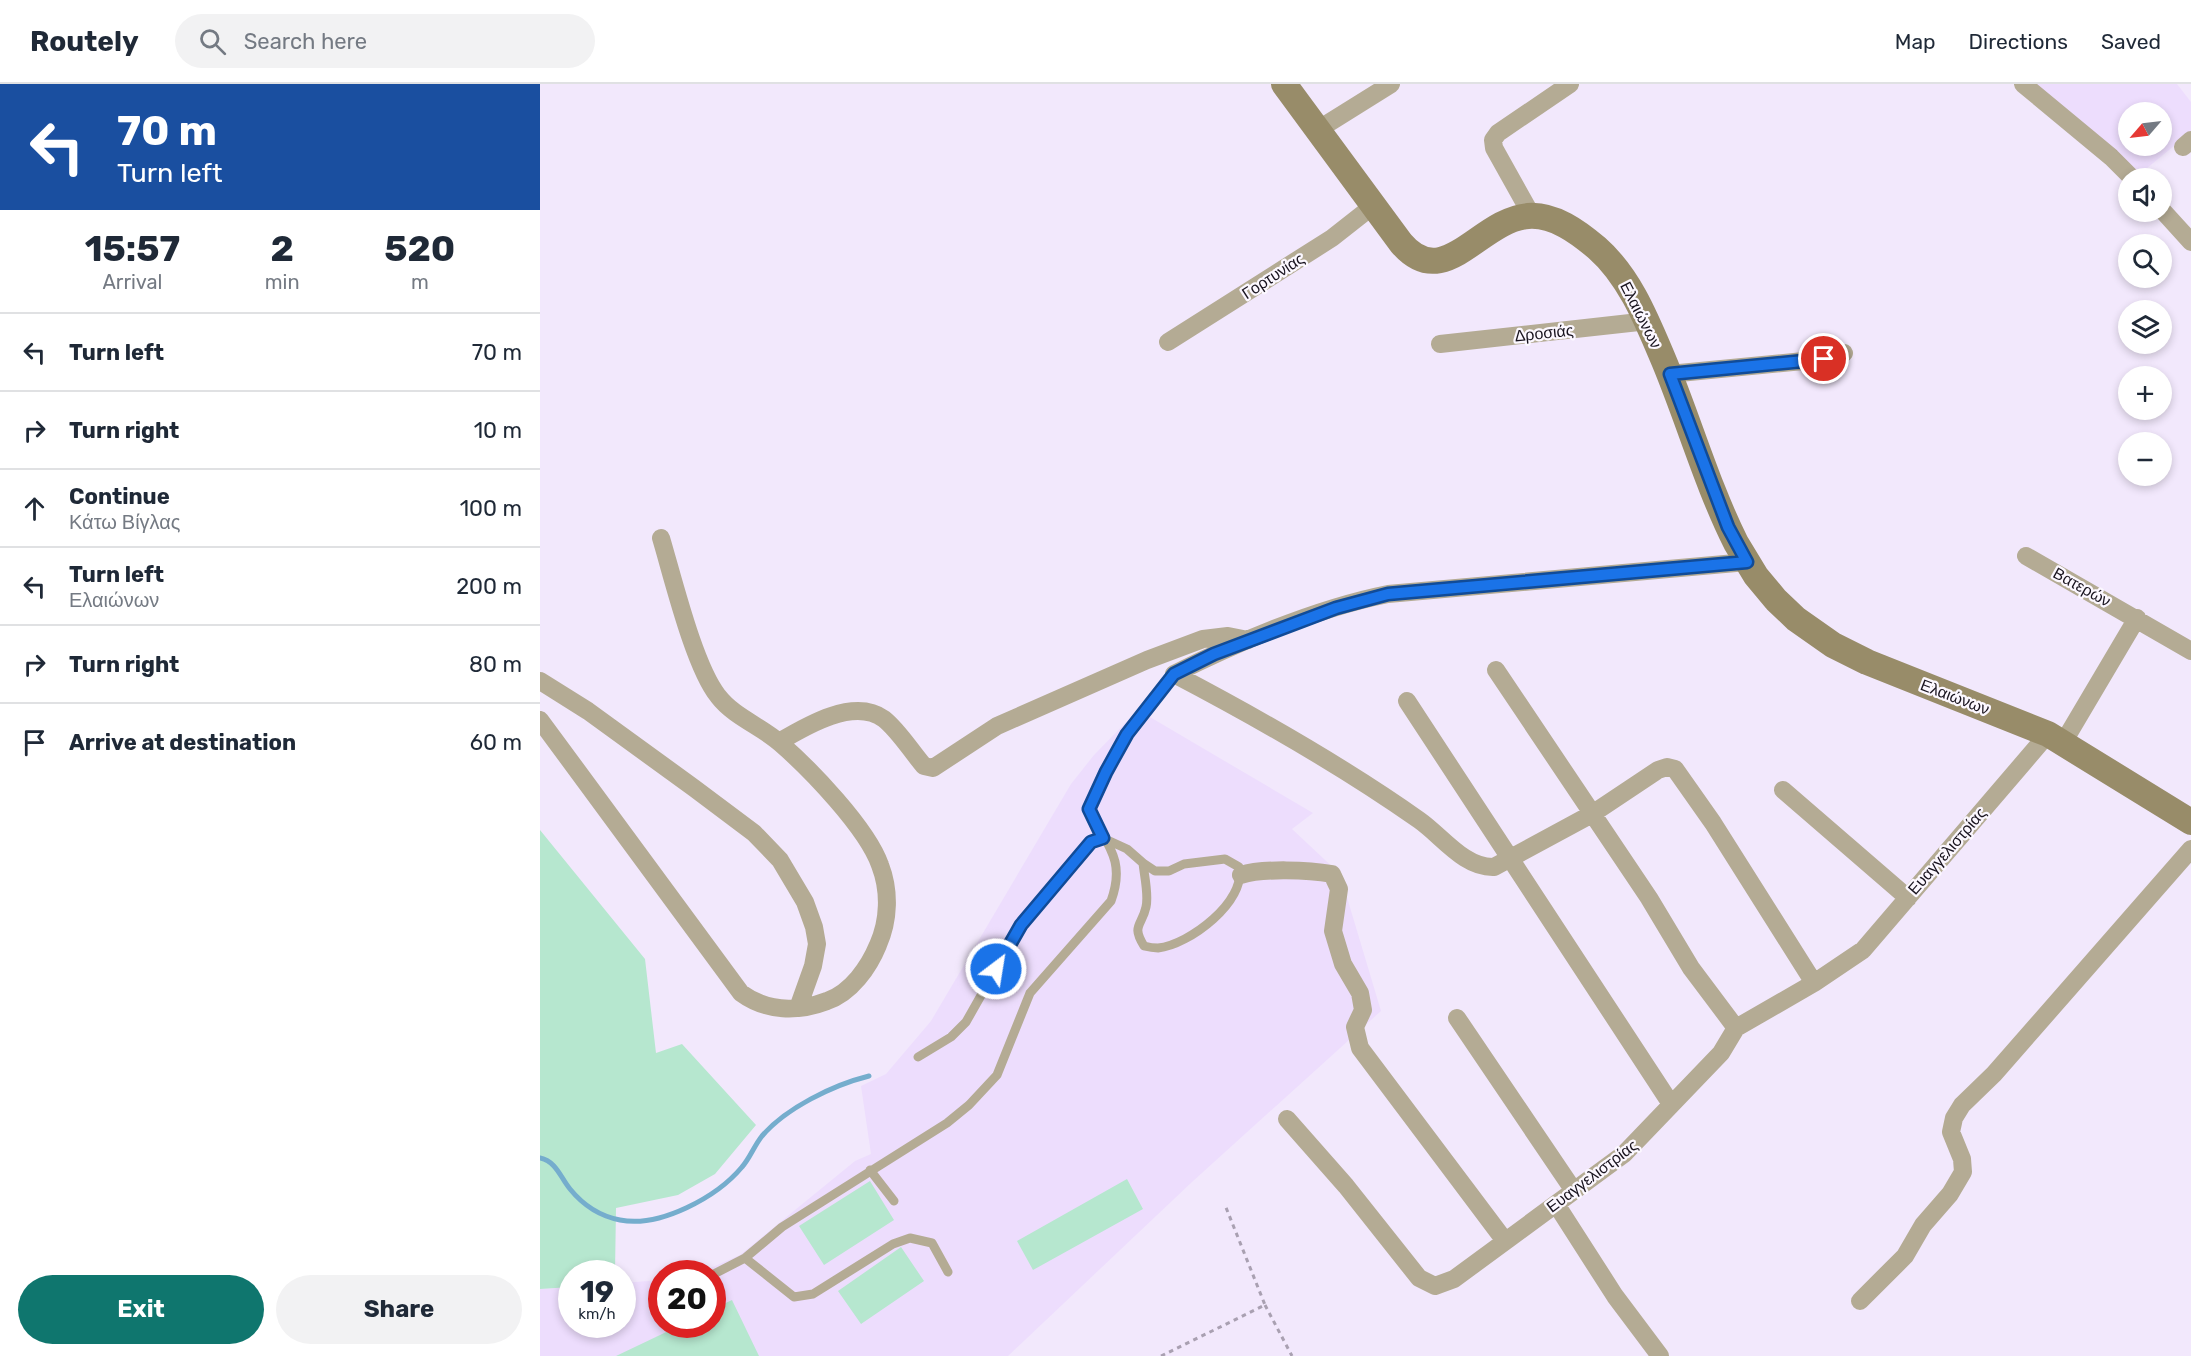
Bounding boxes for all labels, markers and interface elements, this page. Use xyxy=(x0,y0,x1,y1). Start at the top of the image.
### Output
search box xyxy=(175,14,595,68)
text: Routely xyxy=(30,25,139,58)
icon: search xyxy=(196,25,229,58)
text: Search here xyxy=(244,28,367,55)
text: Map xyxy=(1895,29,1936,54)
text: Directions xyxy=(1969,29,2068,54)
text: Saved xyxy=(2101,29,2161,54)
north arrow xyxy=(2118,102,2172,156)
map controls xyxy=(2118,102,2172,486)
text: 70 m xyxy=(117,106,217,156)
icon: left xyxy=(18,108,96,186)
text: Turn left xyxy=(117,157,222,189)
button: sound xyxy=(2118,168,2172,222)
text: 15:57 xyxy=(85,227,180,270)
text: 2 xyxy=(271,227,294,270)
text: 520 xyxy=(384,227,455,270)
button: search xyxy=(2118,234,2172,288)
street label: Γορτυνίας xyxy=(1238,249,1308,303)
text: Arrival xyxy=(102,270,162,294)
text: min xyxy=(265,270,300,294)
text: m xyxy=(411,270,429,294)
street label: Ελαιώνων xyxy=(1616,279,1666,351)
button: layers xyxy=(2118,300,2172,354)
street label: Δροσιάς xyxy=(1514,320,1575,346)
pin xyxy=(1798,333,1849,384)
icon: left xyxy=(18,336,51,369)
text: Turn left xyxy=(69,339,164,366)
text: 70 m xyxy=(472,339,522,366)
icon: arrive xyxy=(1807,342,1840,375)
button: + xyxy=(2118,366,2172,420)
icon: right xyxy=(18,414,51,447)
text: Turn right xyxy=(69,417,179,444)
text: 10 m xyxy=(474,417,522,444)
button: − xyxy=(2118,432,2172,486)
text: Continue xyxy=(69,483,170,510)
icon: ahead xyxy=(18,492,51,525)
text: 100 m xyxy=(460,495,522,522)
text: Κάτω Βίγλας xyxy=(69,510,180,534)
text: Turn left xyxy=(69,561,164,588)
street label: Βατερών xyxy=(2050,563,2114,611)
icon: left xyxy=(18,570,51,603)
text: 200 m xyxy=(456,573,522,600)
text: Ελαιώνων xyxy=(69,588,159,612)
icon: right xyxy=(18,648,51,681)
text: Turn right xyxy=(69,651,179,678)
text: 80 m xyxy=(469,651,522,678)
street label: Ελαιώνων xyxy=(1918,675,1992,719)
icon: arrive xyxy=(18,726,51,759)
text: Arrive at destination xyxy=(69,729,296,756)
text: 60 m xyxy=(470,729,522,756)
street label: Ευαγγελιστρίας xyxy=(1904,803,1990,898)
position arrow xyxy=(964,937,1028,1001)
street label: Ευαγγελιστρίας xyxy=(1543,1135,1642,1216)
speed limit sign: 20 xyxy=(648,1260,726,1338)
text: 19 xyxy=(580,1274,614,1310)
button: Exit xyxy=(18,1275,264,1344)
button: Share xyxy=(276,1275,522,1344)
text: km/h xyxy=(578,1305,616,1323)

